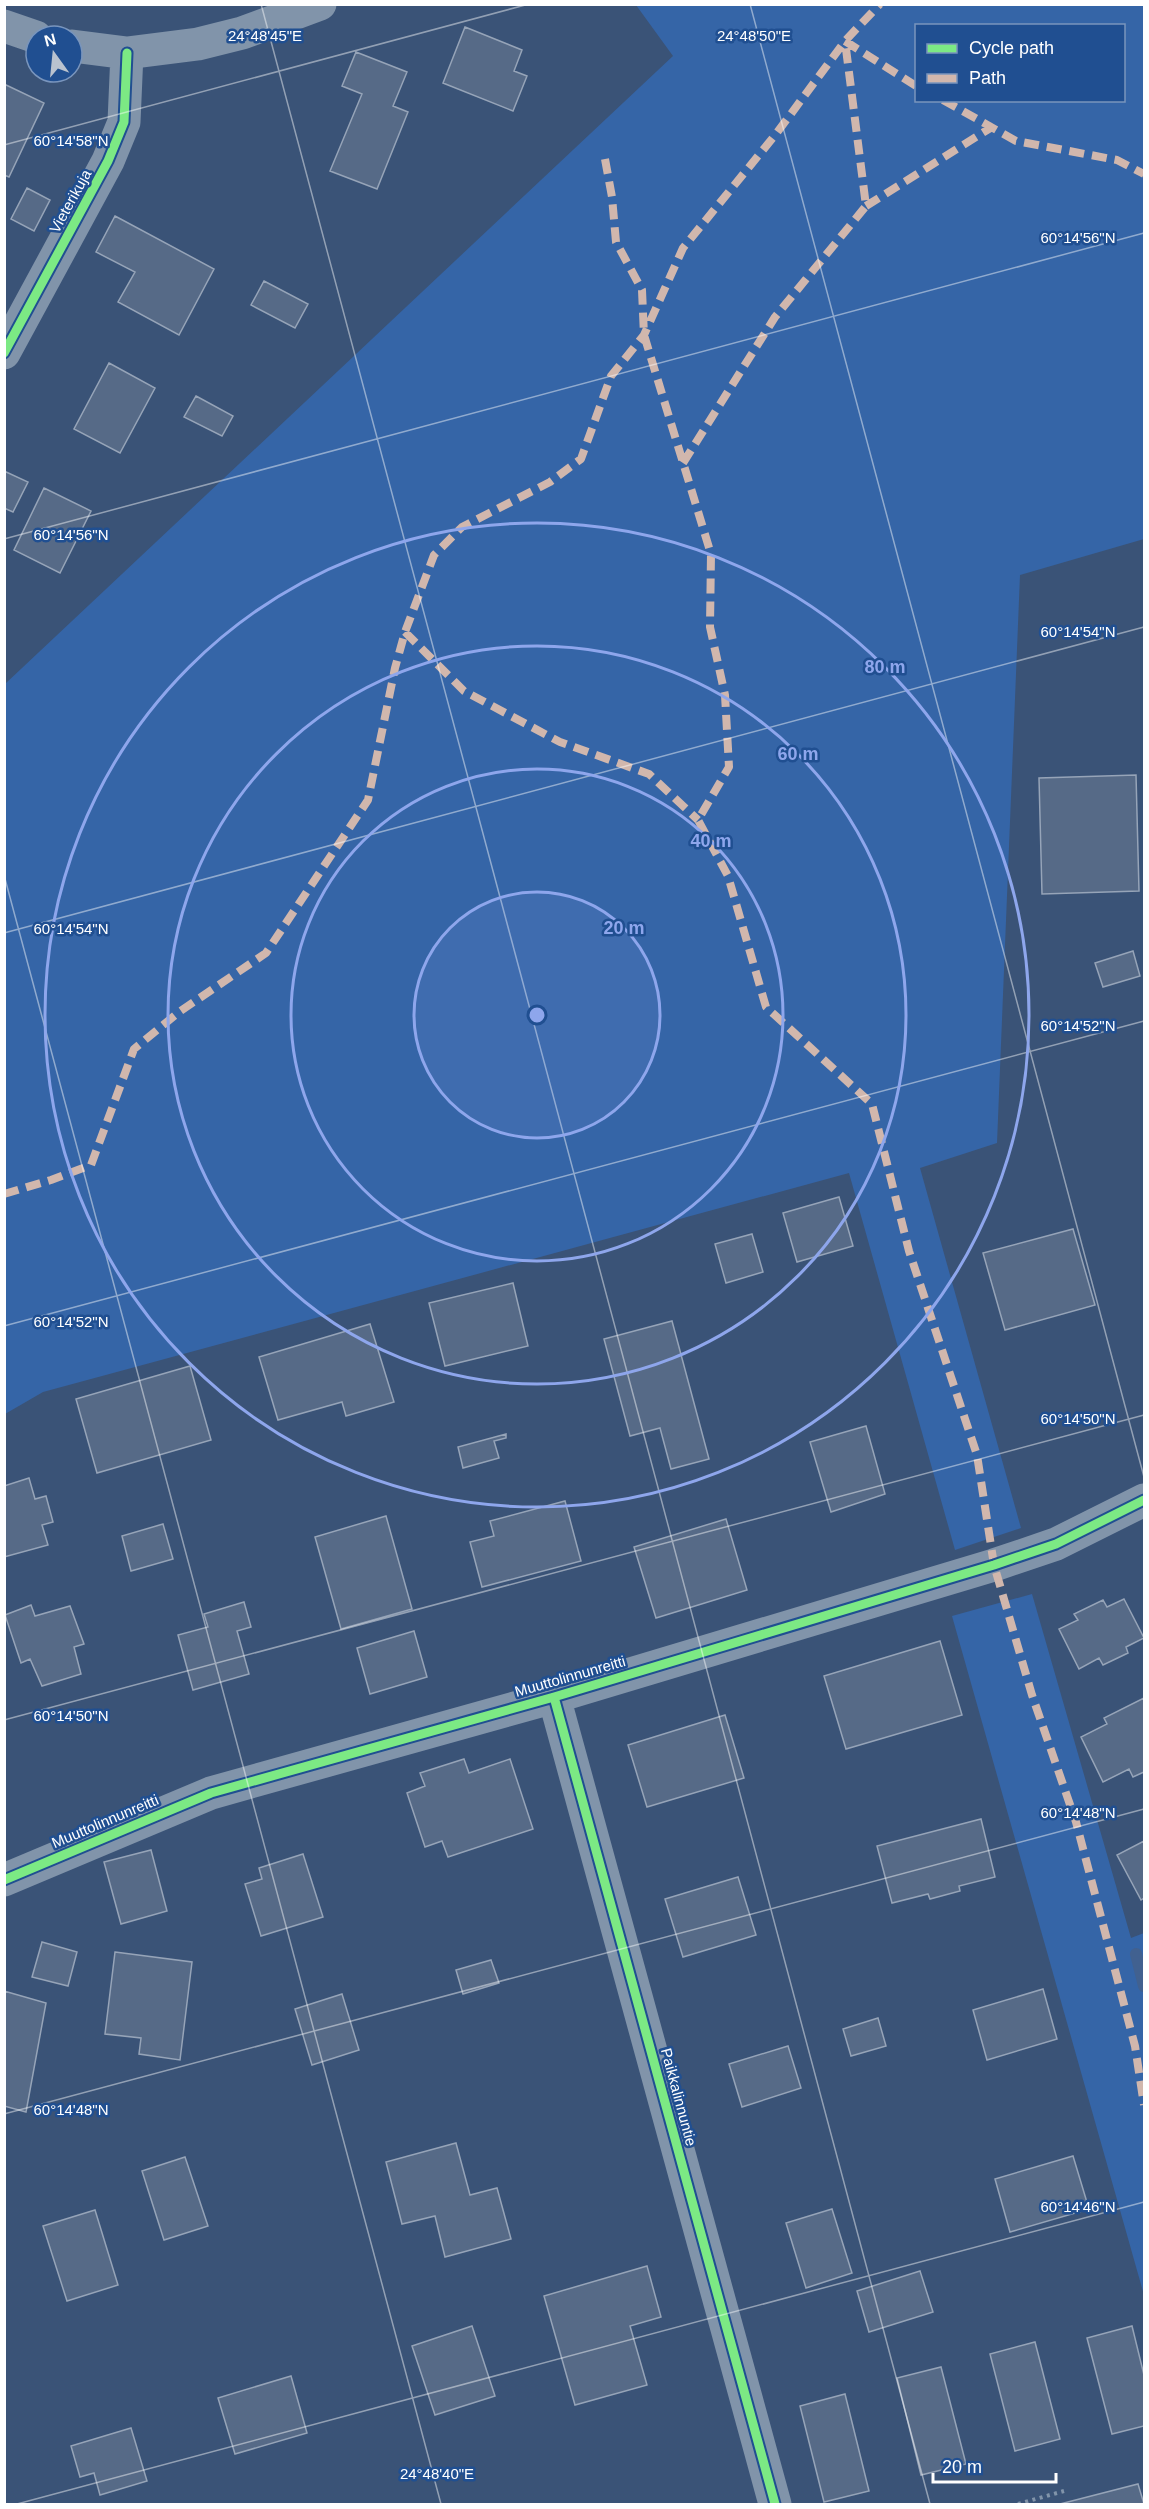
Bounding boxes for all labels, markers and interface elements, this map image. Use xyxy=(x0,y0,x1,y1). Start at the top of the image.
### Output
north arrow xyxy=(24,24,84,84)
legend xyxy=(915,24,1125,102)
text: 24°48'45"E xyxy=(228,27,302,44)
text: 24°48'50"E xyxy=(717,27,791,44)
text: N xyxy=(42,30,58,50)
text: Cycle path xyxy=(969,38,1054,58)
text: Path xyxy=(969,68,1006,88)
text: 60°14'58"N xyxy=(33,132,109,149)
street label: Vieterikuja xyxy=(46,166,95,236)
text: 60°14'56"N xyxy=(1040,229,1116,246)
text: 60°14'56"N xyxy=(33,526,109,543)
text: 60°14'54"N xyxy=(1040,623,1116,640)
text: 80 m xyxy=(864,657,906,677)
text: 60 m xyxy=(777,744,819,764)
text: 40 m xyxy=(690,831,732,851)
text: 20 m xyxy=(603,918,645,938)
text: 60°14'54"N xyxy=(33,920,109,937)
centre of rings xyxy=(527,1005,547,1025)
text: 60°14'52"N xyxy=(1040,1017,1116,1034)
text: 60°14'52"N xyxy=(33,1313,109,1330)
text: 60°14'50"N xyxy=(1040,1410,1116,1427)
street label: Muuttolinnunreitti xyxy=(513,1652,627,1700)
text: 60°14'50"N xyxy=(33,1707,109,1724)
street label: Muuttolinnunreitti xyxy=(49,1791,161,1851)
text: 60°14'48"N xyxy=(1040,1804,1116,1821)
street label: Paikkalinnuntie xyxy=(658,2046,700,2148)
text: 60°14'48"N xyxy=(33,2101,109,2118)
text: 60°14'46"N xyxy=(1040,2198,1116,2215)
scale bar xyxy=(933,2446,1056,2484)
text: 20 m xyxy=(942,2457,982,2477)
text: 24°48'40"E xyxy=(400,2465,474,2482)

